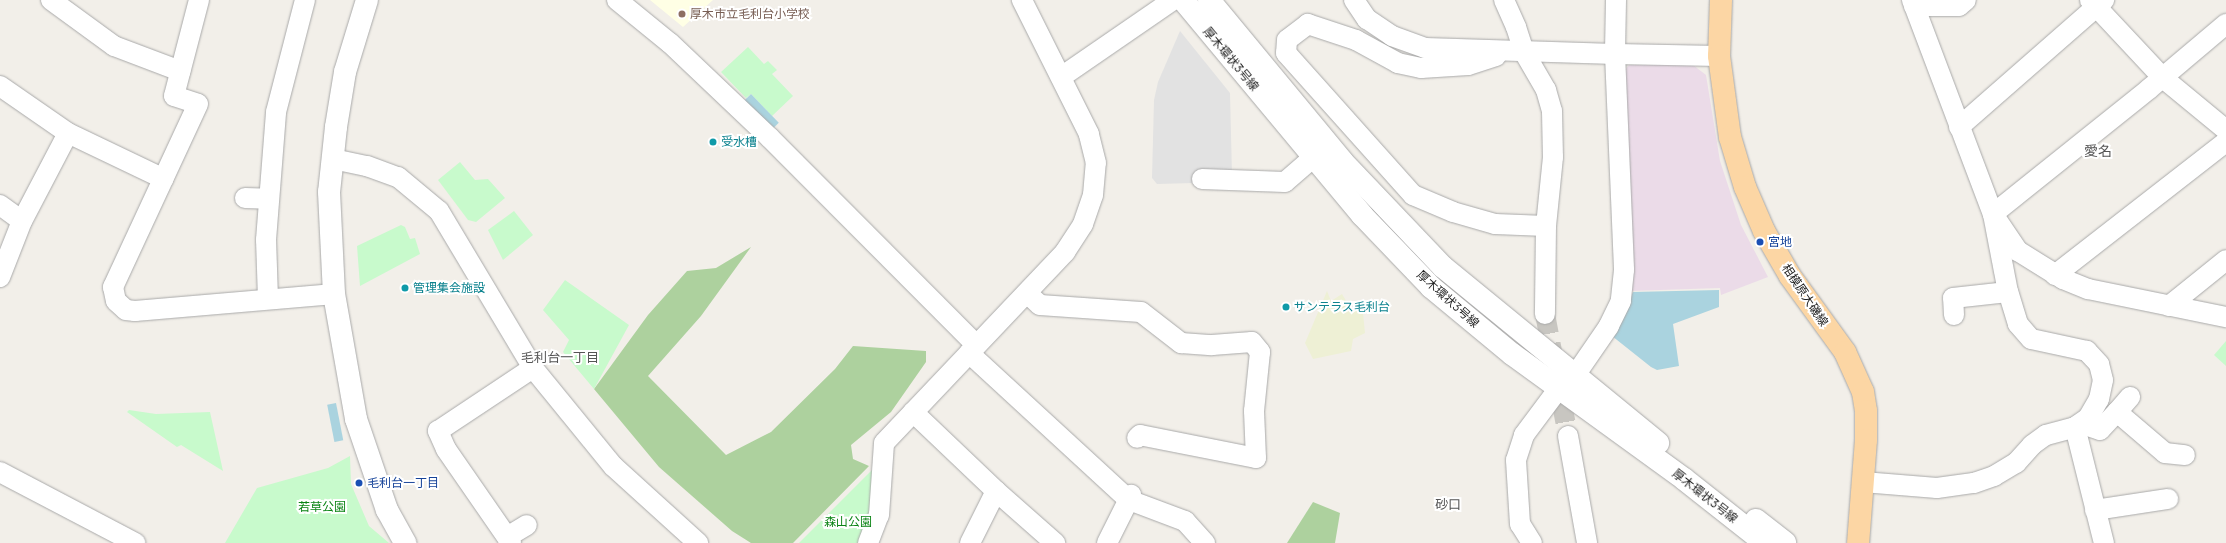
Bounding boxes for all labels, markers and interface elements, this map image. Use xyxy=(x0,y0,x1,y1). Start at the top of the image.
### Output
place label: 厚木市立毛利台小学校 xyxy=(690,7,810,21)
marker: 厚木市立毛利台小学校 xyxy=(677,9,687,19)
street label: 厚木環状3号線 xyxy=(1200,24,1262,94)
place label: 受水槽 xyxy=(721,135,757,149)
marker: 受水槽 xyxy=(708,137,718,147)
district label: 愛名 xyxy=(2084,143,2112,159)
place label: 宮地 xyxy=(1768,235,1792,249)
marker: 宮地 xyxy=(1755,237,1765,247)
street label: 相模原大磯線 xyxy=(1779,261,1831,329)
street label: 厚木環状3号線 xyxy=(1414,267,1482,331)
place label: 管理集会施設 xyxy=(413,281,485,295)
marker: 管理集会施設 xyxy=(400,283,410,293)
place label: サンテラス毛利台 xyxy=(1294,300,1390,314)
marker: サンテラス毛利台 xyxy=(1281,302,1291,312)
district label: 毛利台一丁目 xyxy=(521,349,599,365)
street label: 厚木環状3号線 xyxy=(1670,466,1740,526)
place label: 毛利台一丁目 xyxy=(367,476,439,490)
marker: 毛利台一丁目 xyxy=(354,478,364,488)
district label: 砂口 xyxy=(1435,496,1461,512)
park label: 若草公園 xyxy=(298,500,346,514)
park label: 森山公園 xyxy=(824,515,872,529)

